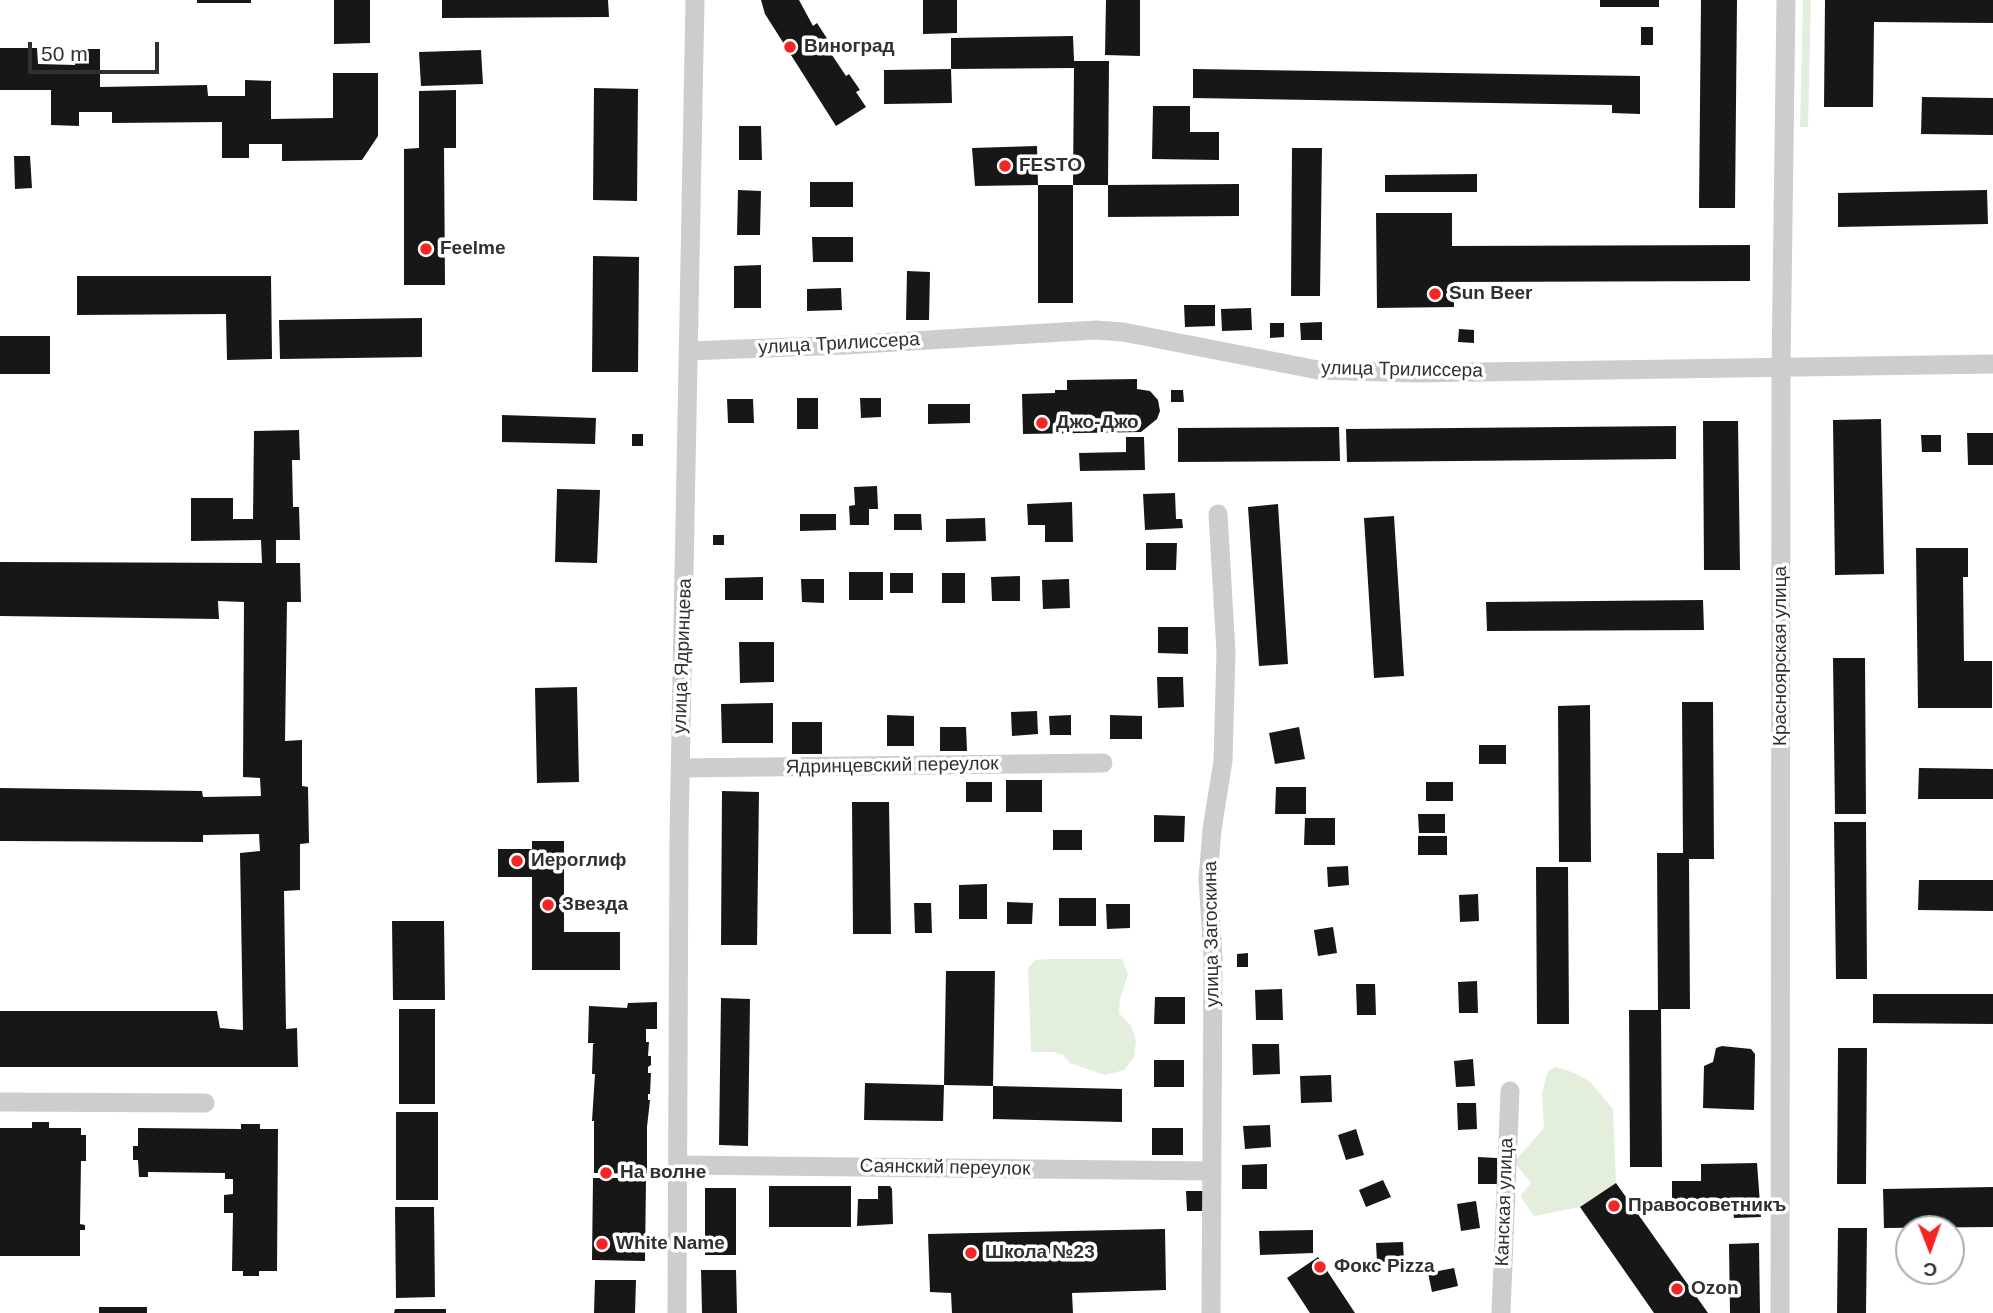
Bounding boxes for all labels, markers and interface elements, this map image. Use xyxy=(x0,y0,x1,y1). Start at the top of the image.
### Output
scale bar xyxy=(32,28,163,72)
place label: Виноград xyxy=(804,36,895,58)
marker: Виноград xyxy=(782,39,798,55)
text: 50 m xyxy=(41,42,88,65)
place label: FESTO xyxy=(1019,155,1082,177)
marker: FESTO xyxy=(997,158,1013,174)
place label: Feelme xyxy=(440,238,505,260)
marker: Feelme xyxy=(418,241,434,257)
place label: Sun Beer xyxy=(1449,283,1532,305)
marker: Sun Beer xyxy=(1427,286,1443,302)
street label: улица Трилиссера xyxy=(758,328,920,360)
street label: улица Трилиссера xyxy=(1321,357,1483,383)
place label: Джо-Джо xyxy=(1056,412,1139,434)
marker: Джо-Джо xyxy=(1034,415,1050,431)
street label: Красноярская улица xyxy=(1770,566,1792,746)
street label: улица Ядринцева xyxy=(669,578,697,734)
street label: Ядринцевский переулок xyxy=(785,753,999,779)
place label: Иероглиф xyxy=(531,850,626,872)
marker: Иероглиф xyxy=(509,853,525,869)
street label: улица Загоскина xyxy=(1199,861,1225,1007)
place label: Звезда xyxy=(562,894,628,916)
marker: Звезда xyxy=(540,897,556,913)
street label: Канская улица xyxy=(1491,1137,1519,1267)
street label: Саянский переулок xyxy=(859,1155,1031,1181)
place label: На волне xyxy=(620,1162,706,1184)
marker: На волне xyxy=(598,1165,614,1181)
place label: Правосоветникъ xyxy=(1628,1195,1786,1217)
marker: Правосоветникъ xyxy=(1606,1198,1622,1214)
north arrow xyxy=(1895,1215,1965,1285)
place label: White Name xyxy=(616,1233,725,1255)
marker: White Name xyxy=(594,1236,610,1252)
place label: Школа №23 xyxy=(985,1242,1095,1264)
marker: Школа №23 xyxy=(963,1245,979,1261)
place label: Фокс Pizza xyxy=(1334,1256,1434,1278)
marker: Фокс Pizza xyxy=(1312,1259,1328,1275)
text: С xyxy=(1923,1259,1937,1280)
place label: Ozon xyxy=(1691,1278,1738,1300)
marker: Ozon xyxy=(1669,1281,1685,1297)

